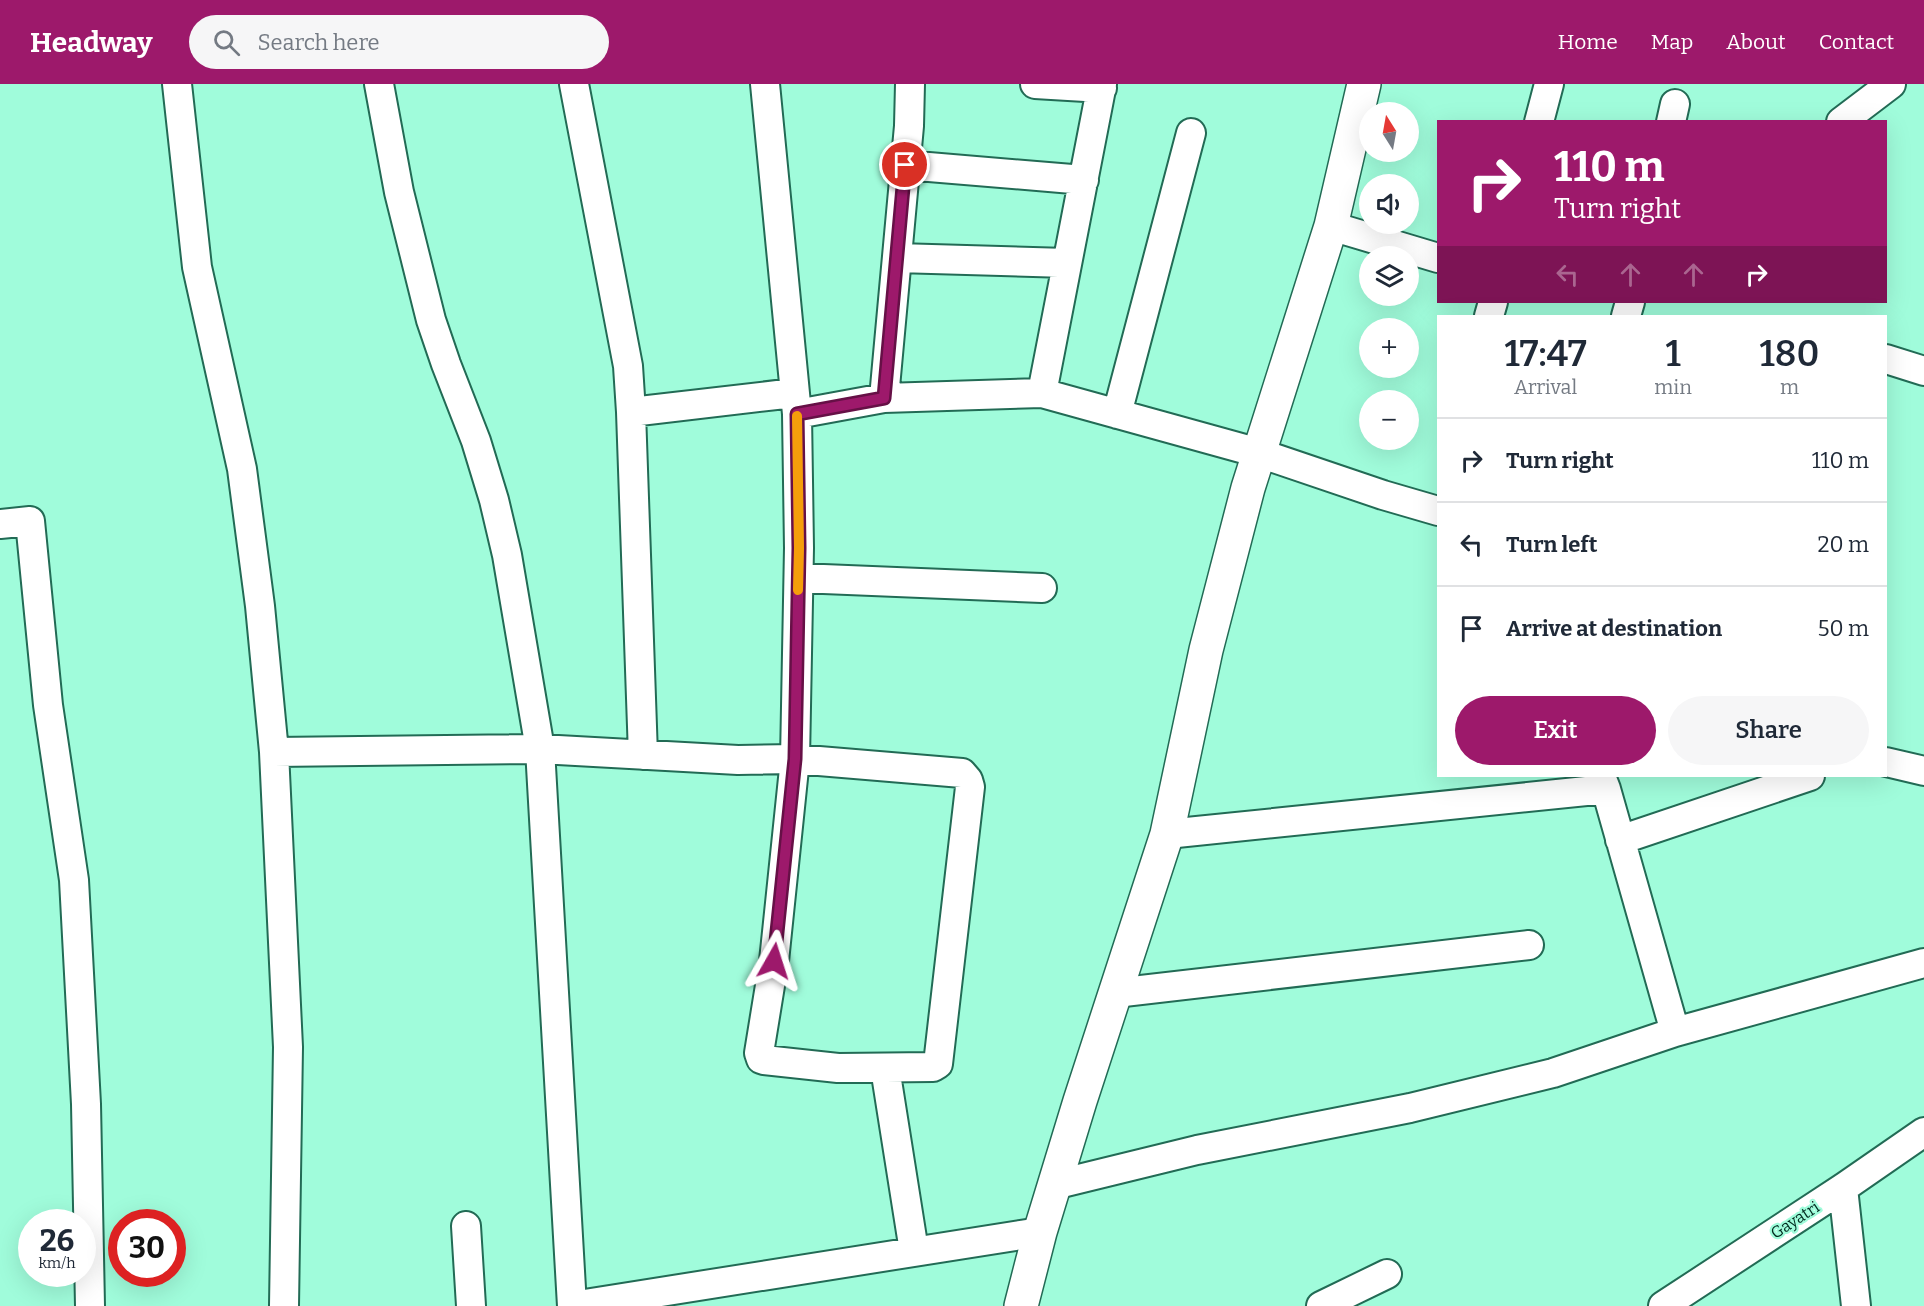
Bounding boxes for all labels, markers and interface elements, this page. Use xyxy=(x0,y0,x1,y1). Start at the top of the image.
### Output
search box xyxy=(189,15,609,69)
text: Headway xyxy=(30,26,153,59)
icon: search xyxy=(210,26,243,59)
text: Search here xyxy=(258,29,380,56)
text: Home xyxy=(1558,29,1618,55)
text: Map xyxy=(1651,29,1693,55)
text: About xyxy=(1726,29,1786,55)
text: Contact xyxy=(1819,29,1894,55)
north arrow xyxy=(1359,102,1419,162)
map controls xyxy=(1359,102,1419,450)
pin xyxy=(879,139,930,190)
text: 110 m xyxy=(1554,142,1665,192)
icon: right xyxy=(1455,144,1533,222)
icon: arrive xyxy=(888,148,921,181)
button: sound xyxy=(1359,174,1419,234)
text: Turn right xyxy=(1554,193,1681,225)
button: layers xyxy=(1359,246,1419,306)
icon: left xyxy=(1551,258,1584,291)
icon: ahead xyxy=(1614,258,1647,291)
icon: ahead xyxy=(1677,258,1710,291)
icon: right xyxy=(1740,258,1773,291)
button: + xyxy=(1359,318,1419,378)
text: 17:47 xyxy=(1505,332,1587,376)
text: 1 xyxy=(1666,332,1681,376)
text: 180 xyxy=(1760,332,1819,376)
text: Arrival xyxy=(1514,375,1577,399)
text: min xyxy=(1654,375,1692,399)
text: m xyxy=(1780,375,1799,399)
button: − xyxy=(1359,390,1419,450)
icon: right xyxy=(1455,444,1488,477)
text: Turn right xyxy=(1506,447,1614,474)
text: 110 m xyxy=(1812,447,1869,474)
icon: left xyxy=(1455,528,1488,561)
text: Turn left xyxy=(1506,531,1598,558)
text: 20 m xyxy=(1818,531,1869,558)
icon: arrive xyxy=(1455,612,1488,645)
text: Arrive at destination xyxy=(1506,615,1722,642)
text: 50 m xyxy=(1818,615,1869,642)
button: Exit xyxy=(1455,696,1656,765)
button: Share xyxy=(1668,696,1869,765)
position arrow xyxy=(742,929,806,993)
street label: Gayatri xyxy=(1767,1197,1823,1243)
speed limit sign: 30 xyxy=(108,1209,186,1287)
text: 26 xyxy=(40,1223,74,1259)
text: km/h xyxy=(38,1254,76,1272)

